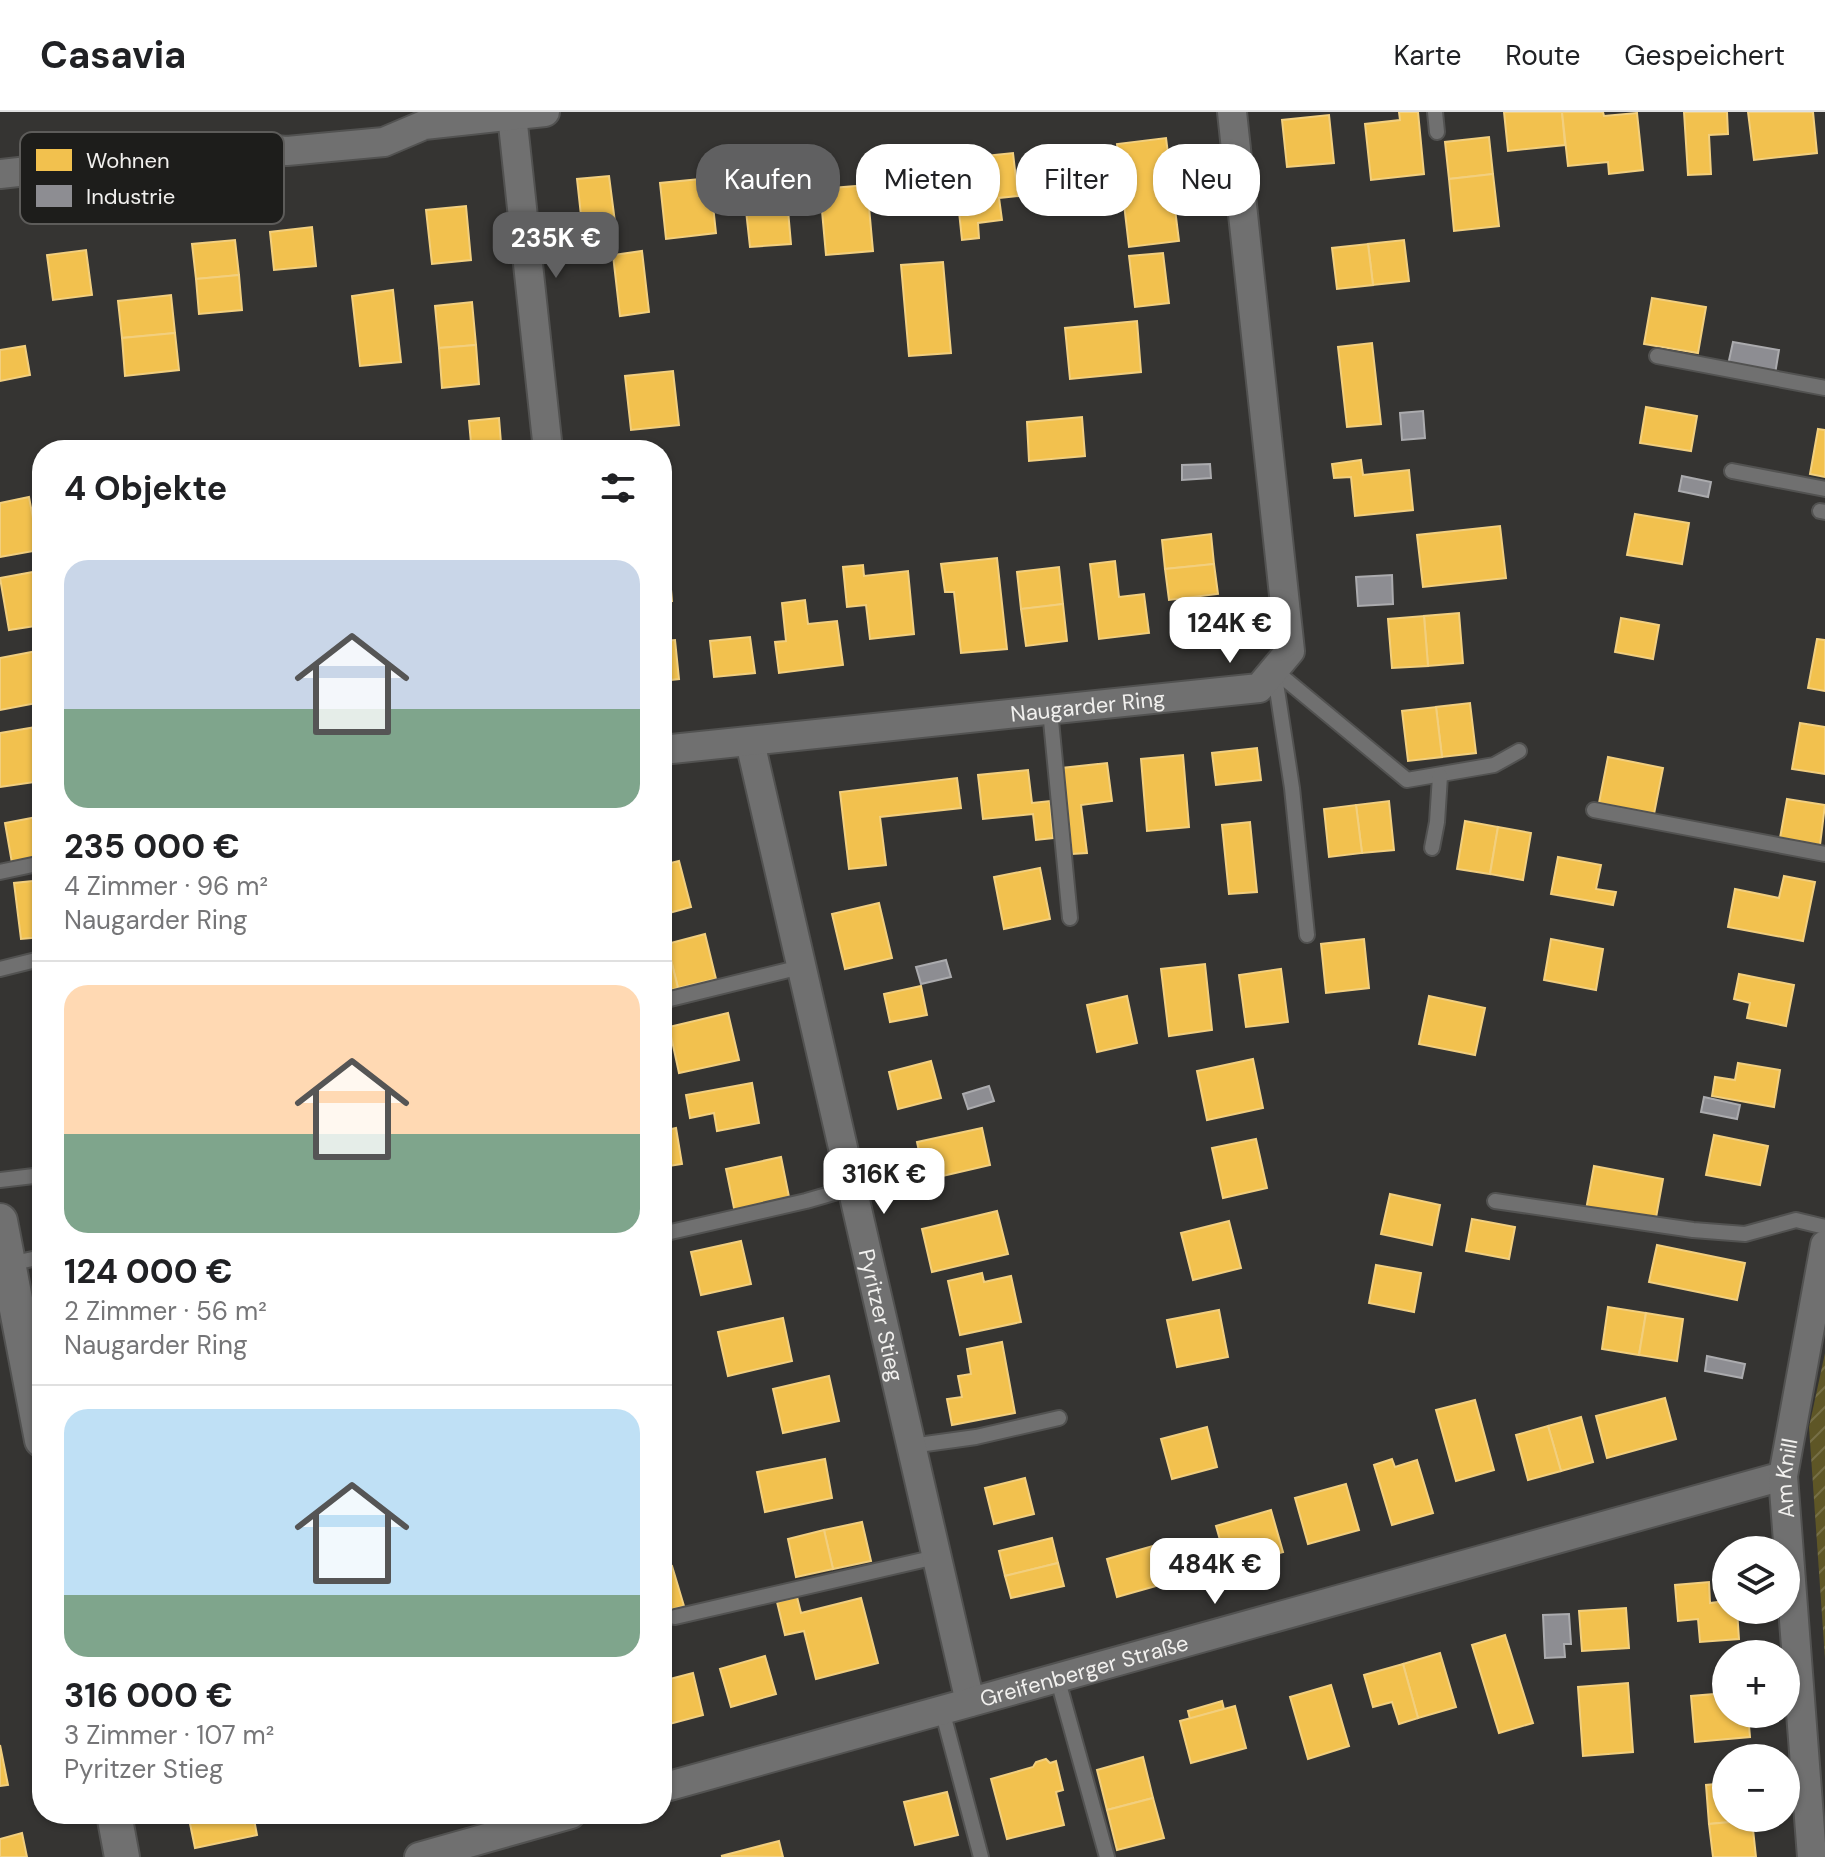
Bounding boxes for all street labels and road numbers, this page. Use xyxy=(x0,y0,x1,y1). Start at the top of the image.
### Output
street label: Naugarder Ring xyxy=(1009,683,1166,728)
street label: Pyritzer Stieg xyxy=(852,1246,911,1384)
street label: Am Knill xyxy=(1768,1436,1804,1519)
street label: Greifenberger Straße xyxy=(976,1628,1191,1713)

